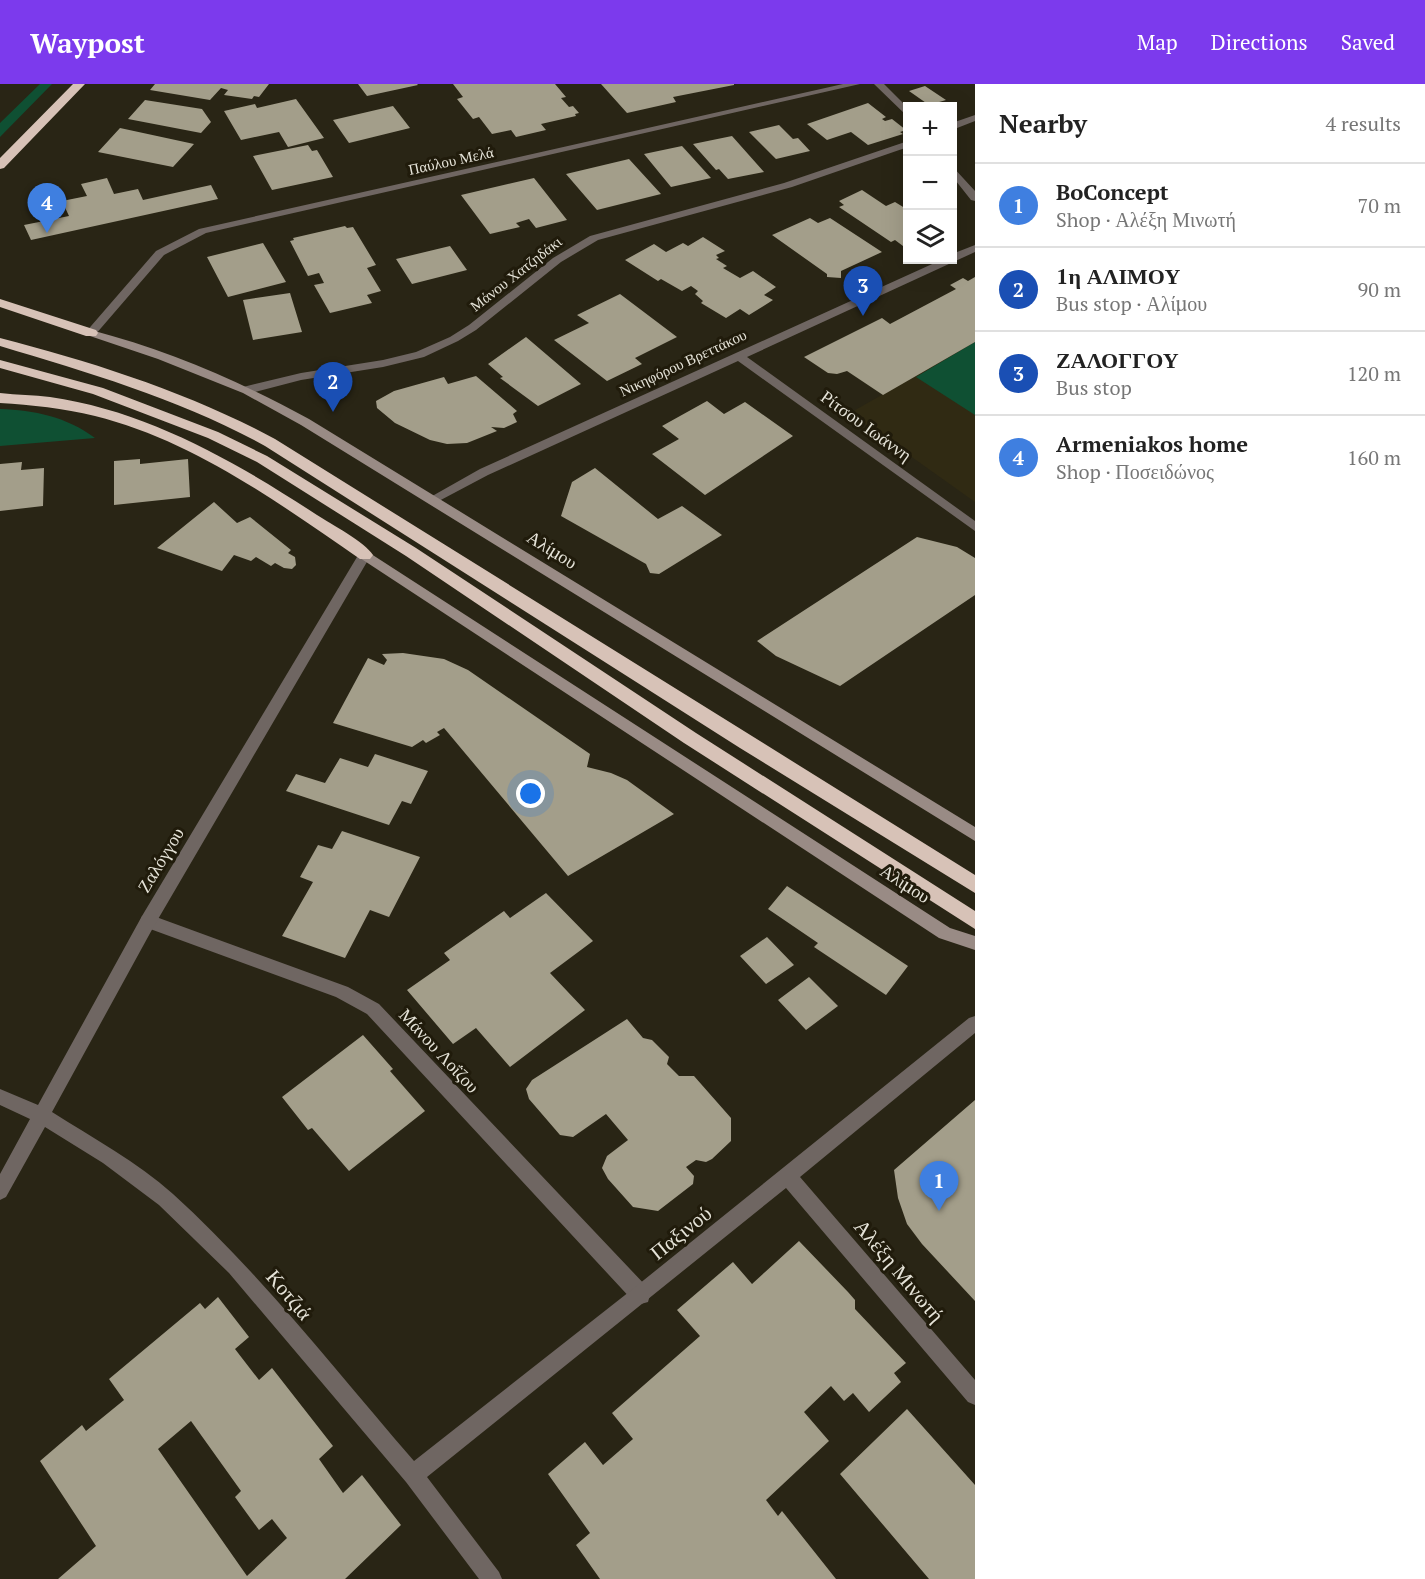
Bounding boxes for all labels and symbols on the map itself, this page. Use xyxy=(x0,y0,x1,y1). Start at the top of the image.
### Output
street label: Παύλου Μελά xyxy=(406,141,495,179)
pin: 4 xyxy=(28,184,66,233)
street label: Μάνου Χατζηδάκι xyxy=(465,231,565,315)
pin: 3 xyxy=(844,266,882,316)
street label: Νικηφόρου Βρεττάκου xyxy=(616,324,750,400)
pin: 2 xyxy=(314,362,352,412)
street label: Ρίτσου Ιωάννη xyxy=(816,384,917,466)
street label: Αλίμου xyxy=(523,524,582,574)
your location xyxy=(516,779,545,808)
street label: Ζαλόγγου xyxy=(131,822,189,897)
street label: Αλίμου xyxy=(876,858,935,908)
street label: Μάνου Λοΐζου xyxy=(394,1003,485,1098)
pin: 1 xyxy=(920,1162,958,1211)
street label: Παξινού xyxy=(644,1199,717,1266)
street label: Αλέξη Μινωτή xyxy=(848,1213,951,1328)
street label: Κοτζιά xyxy=(260,1263,319,1326)

